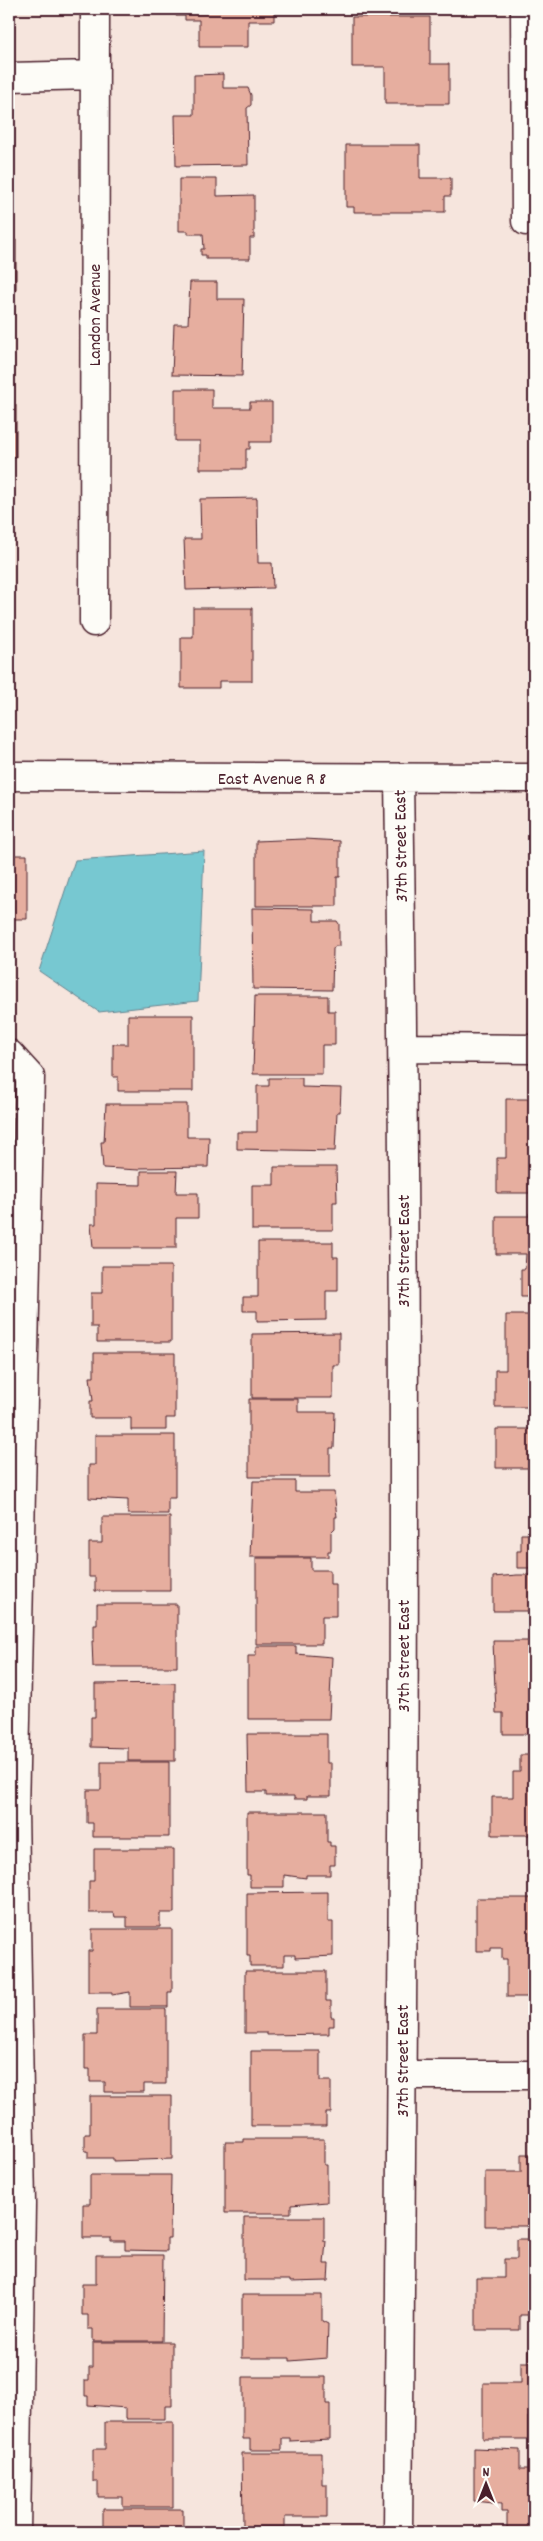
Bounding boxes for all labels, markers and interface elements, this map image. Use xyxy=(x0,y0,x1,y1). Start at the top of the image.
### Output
street label: Landon Avenue xyxy=(84,264,109,366)
street label: East Avenue R 8 xyxy=(218,768,326,793)
street label: 37th Street East xyxy=(389,789,416,902)
street label: 37th Street East xyxy=(393,1194,418,1307)
street label: 37th Street East xyxy=(393,1599,418,1712)
street label: 37th Street East xyxy=(392,2004,417,2117)
north arrow xyxy=(460,2458,510,2508)
text: N xyxy=(483,2463,490,2483)

